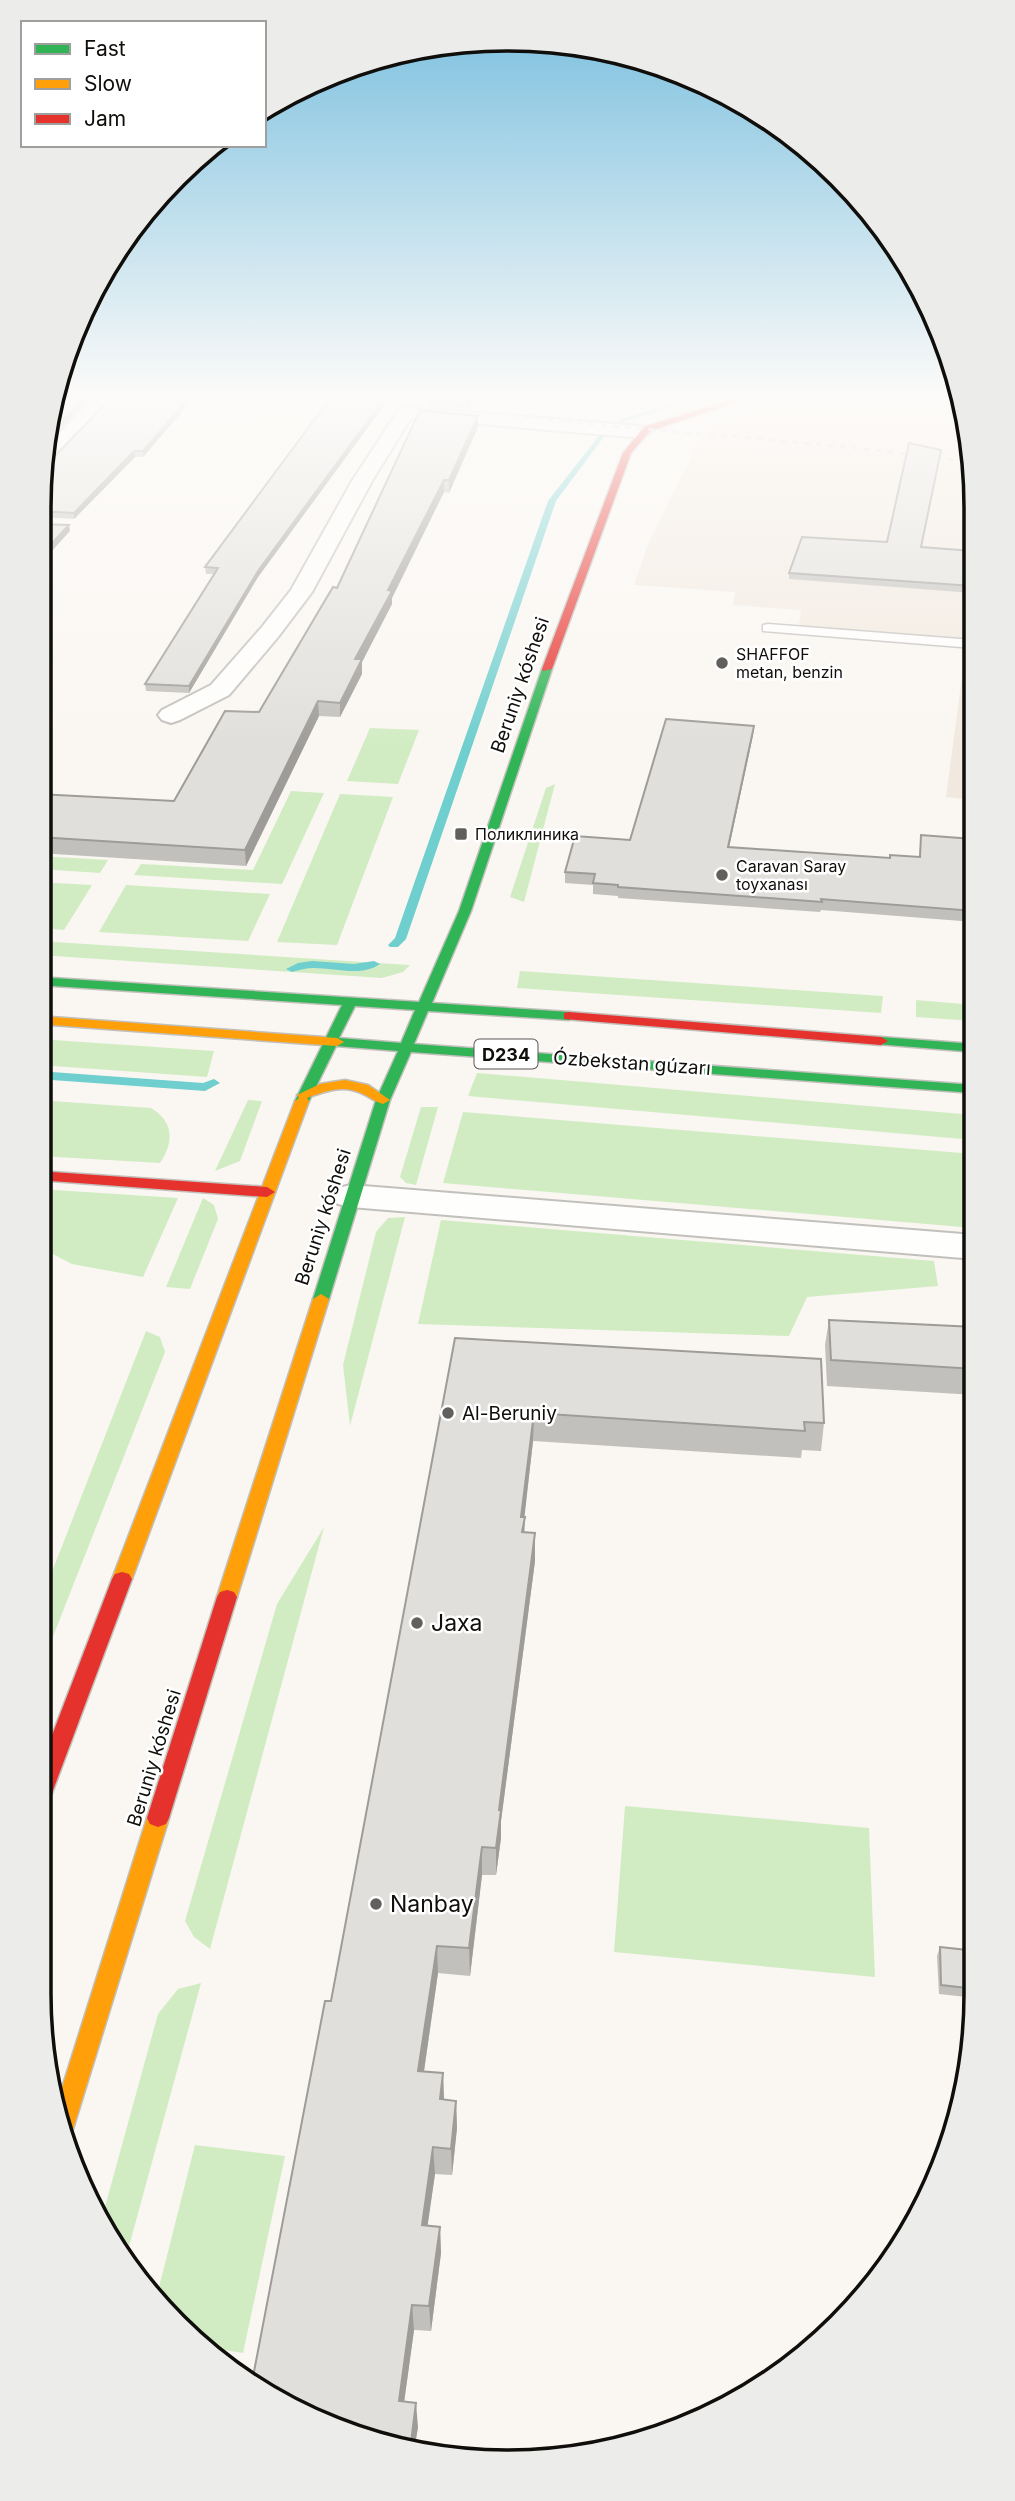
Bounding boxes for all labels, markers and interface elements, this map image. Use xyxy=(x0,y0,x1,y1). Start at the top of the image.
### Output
legend xyxy=(21,21,266,147)
text: Fast xyxy=(84,36,126,61)
text: Slow xyxy=(84,71,132,96)
text: Jam xyxy=(84,106,126,131)
street label: Beruniy kóshesi xyxy=(486,614,554,756)
place label: SHAFFOF metan, benzin xyxy=(736,644,843,682)
marker: SHAFFOF metan, benzin xyxy=(714,655,730,671)
place label: Поликлиника xyxy=(475,824,579,844)
marker: Поликлиника xyxy=(453,826,469,842)
place label: Caravan Saray toyxanası xyxy=(736,856,846,894)
marker: Caravan Saray toyxanası xyxy=(714,867,730,883)
road number: D234 xyxy=(475,1040,538,1069)
street label: Ózbekstan gúzarı xyxy=(552,1046,712,1080)
street label: Beruniy kóshesi xyxy=(290,1146,356,1288)
place label: Al-Beruniy xyxy=(462,1402,557,1425)
marker: Al-Beruniy xyxy=(440,1405,456,1421)
place label: Jaxa xyxy=(431,1609,483,1637)
marker: Jaxa xyxy=(409,1615,425,1631)
street label: Beruniy kóshesi xyxy=(122,1687,186,1829)
place label: Nanbay xyxy=(390,1890,474,1918)
marker: Nanbay xyxy=(368,1896,384,1912)

